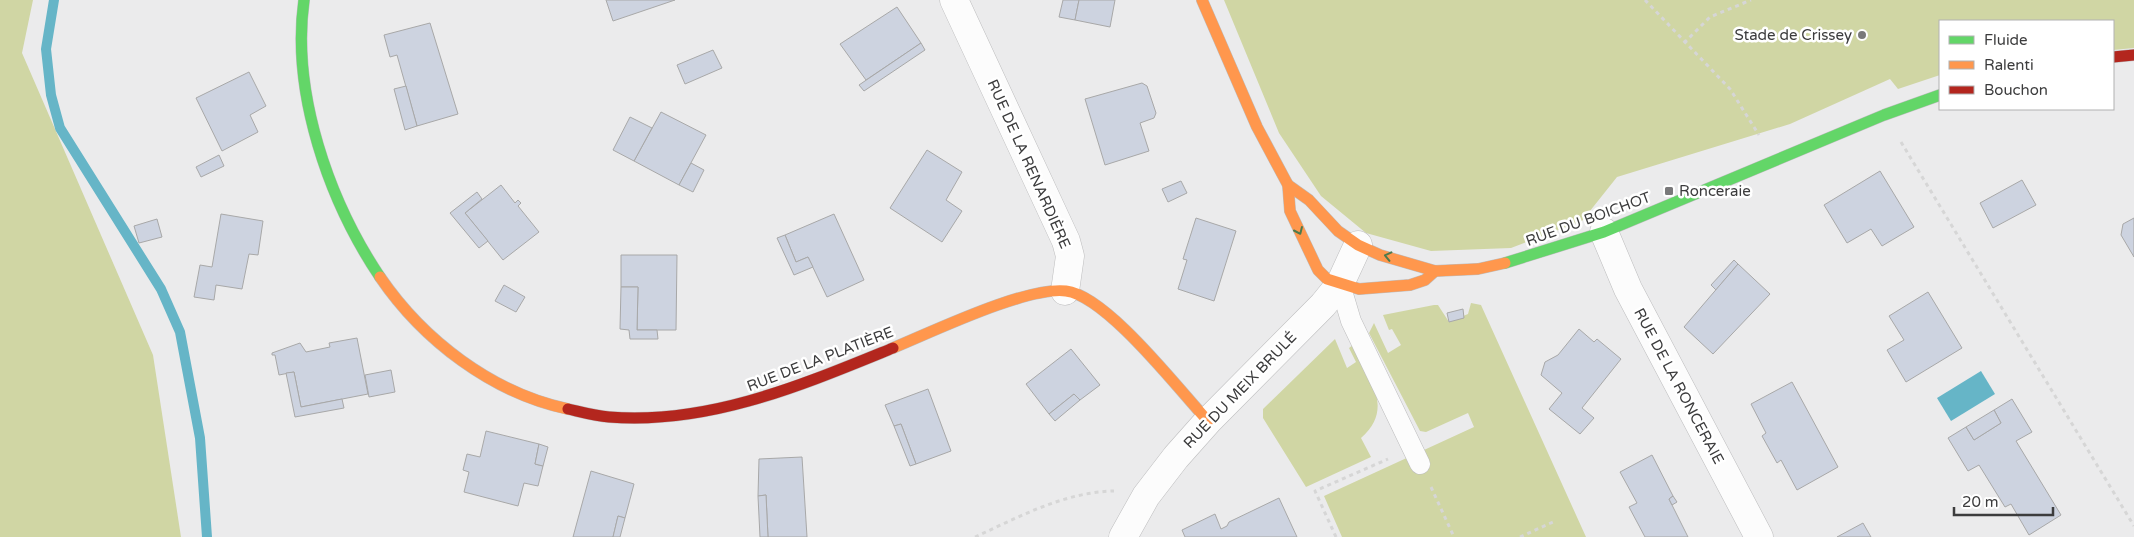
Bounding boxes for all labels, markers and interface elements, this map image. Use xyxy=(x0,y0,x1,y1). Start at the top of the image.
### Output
legend xyxy=(1939,20,2114,110)
place label: Stade de Crissey xyxy=(1735,26,1852,44)
marker: Stade de Crissey xyxy=(1856,29,1868,41)
text: Fluide xyxy=(1984,31,2028,49)
text: Ralenti xyxy=(1984,56,2034,74)
street label: RUE DE LA RENARDIÈRE xyxy=(984,77,1074,251)
text: Bouchon xyxy=(1984,81,2048,99)
place label: Ronceraie xyxy=(1679,182,1751,200)
marker: Ronceraie xyxy=(1663,185,1675,197)
street label: RUE DU BOICHOT xyxy=(1523,188,1653,250)
one-way arrow xyxy=(1293,226,1304,235)
one-way arrow xyxy=(1384,252,1393,262)
street label: RUE DE LA RONCERAIE xyxy=(1630,305,1728,467)
street label: RUE DE LA PLATIÈRE xyxy=(744,323,896,395)
street label: RUE DU MEIX BRULÉ xyxy=(1180,328,1300,452)
scale bar xyxy=(1954,484,2053,516)
text: 20 m xyxy=(1962,493,1999,511)

